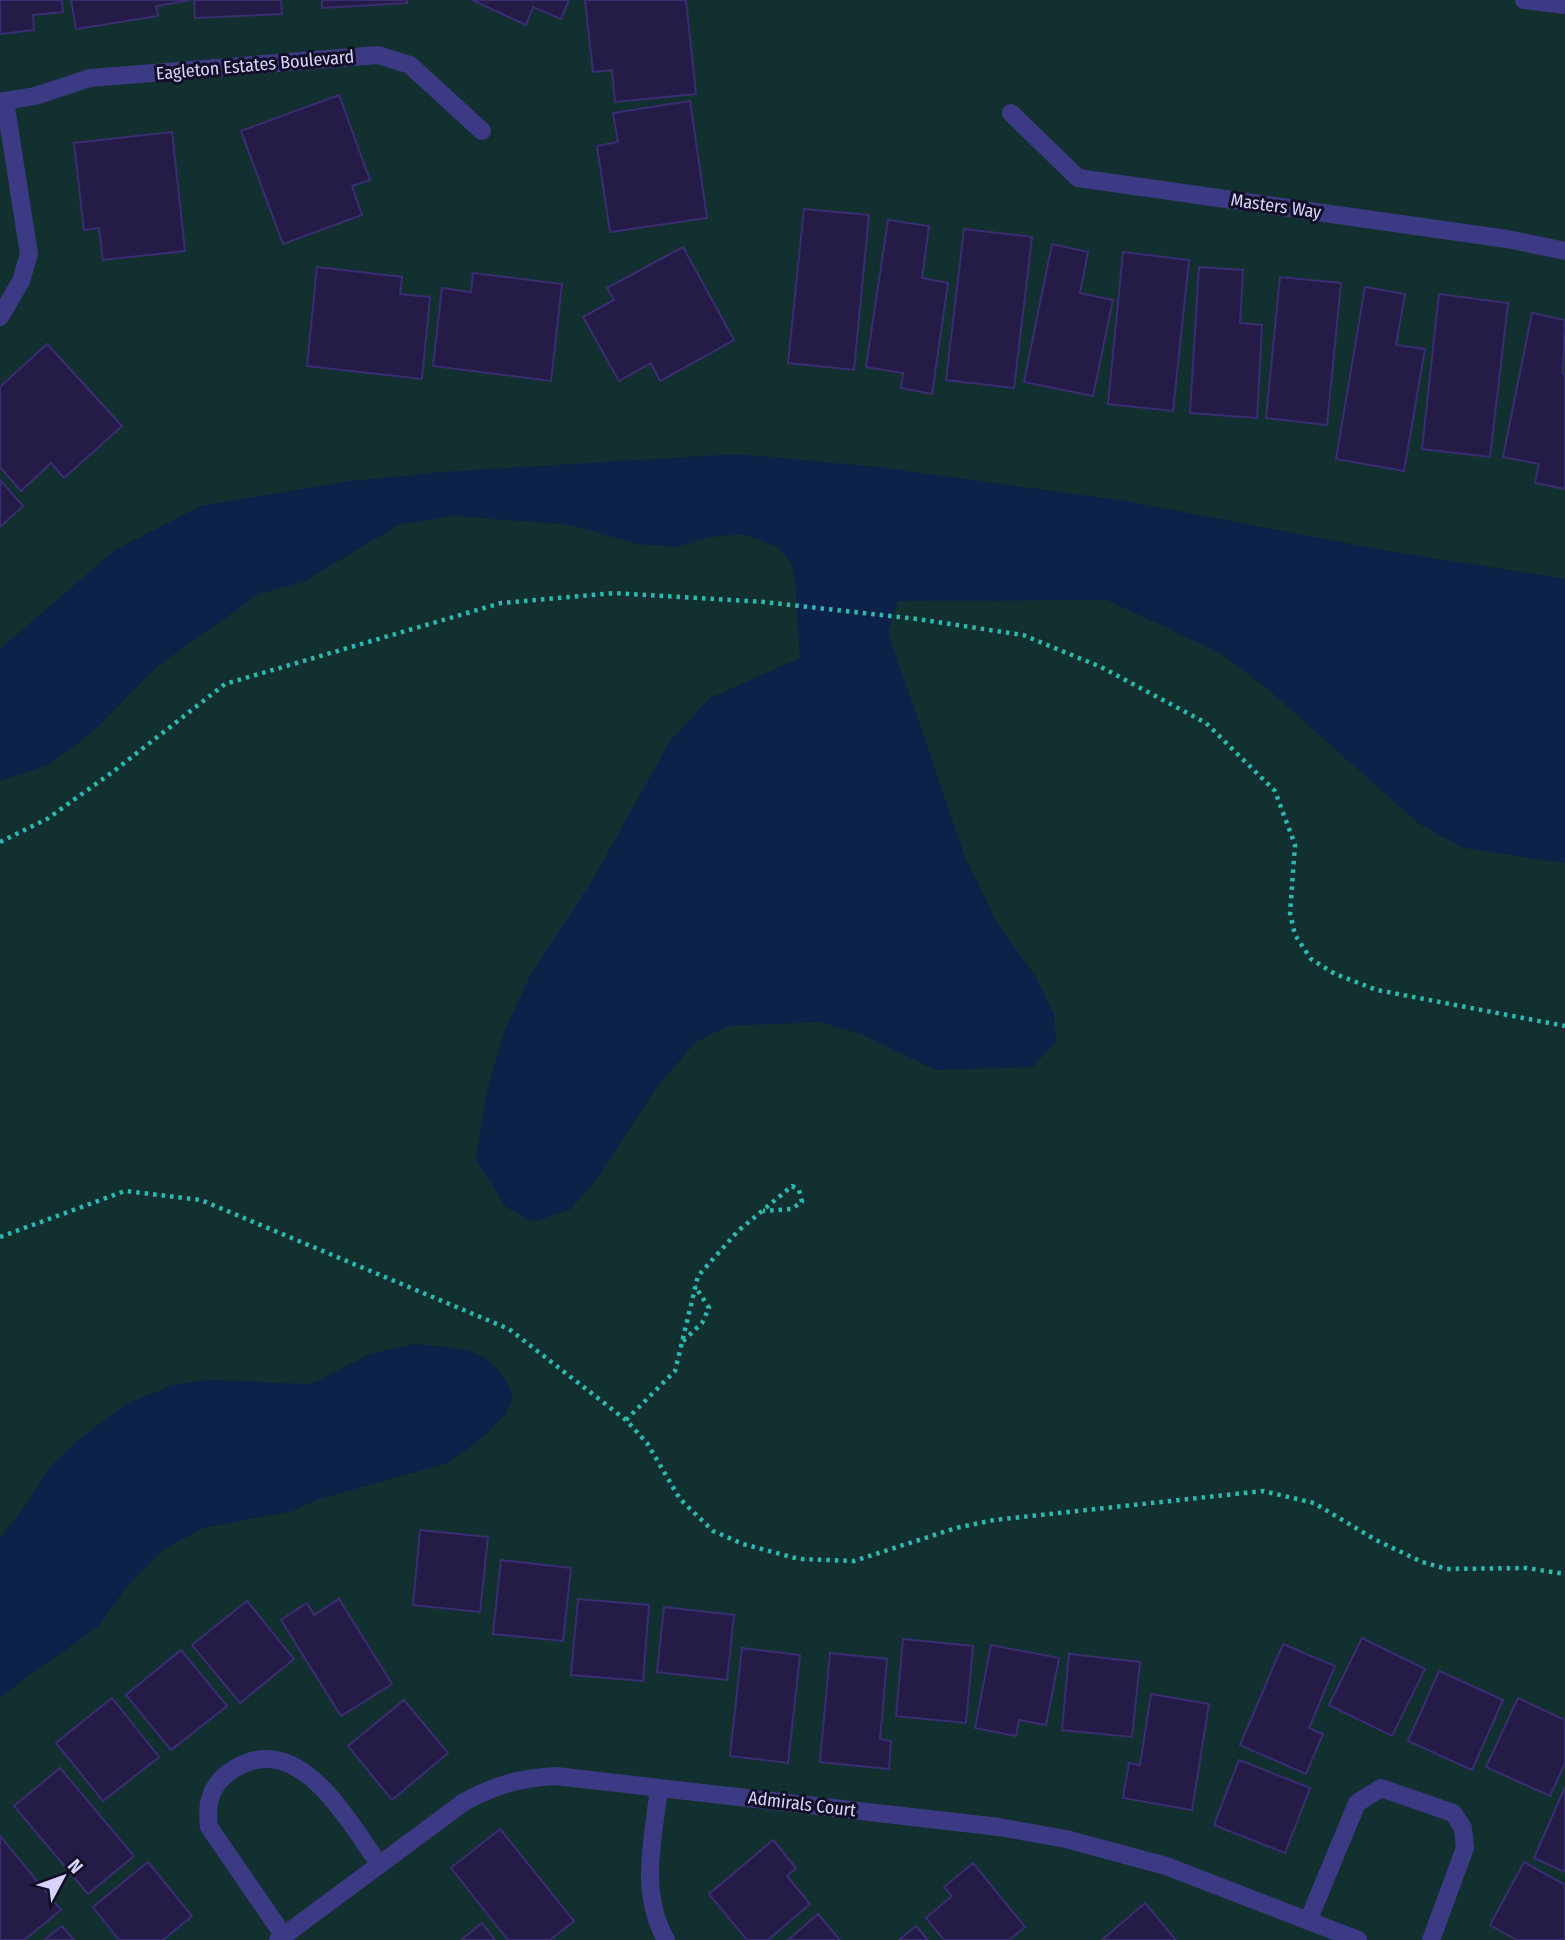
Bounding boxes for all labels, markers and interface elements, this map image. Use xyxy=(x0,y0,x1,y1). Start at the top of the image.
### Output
street label: Eagleton Estates Boulevard xyxy=(155,45,355,85)
street label: Masters Way xyxy=(1229,189,1323,223)
street label: Admirals Court xyxy=(747,1786,857,1822)
north arrow xyxy=(28,1842,98,1912)
text: N xyxy=(63,1854,88,1878)

